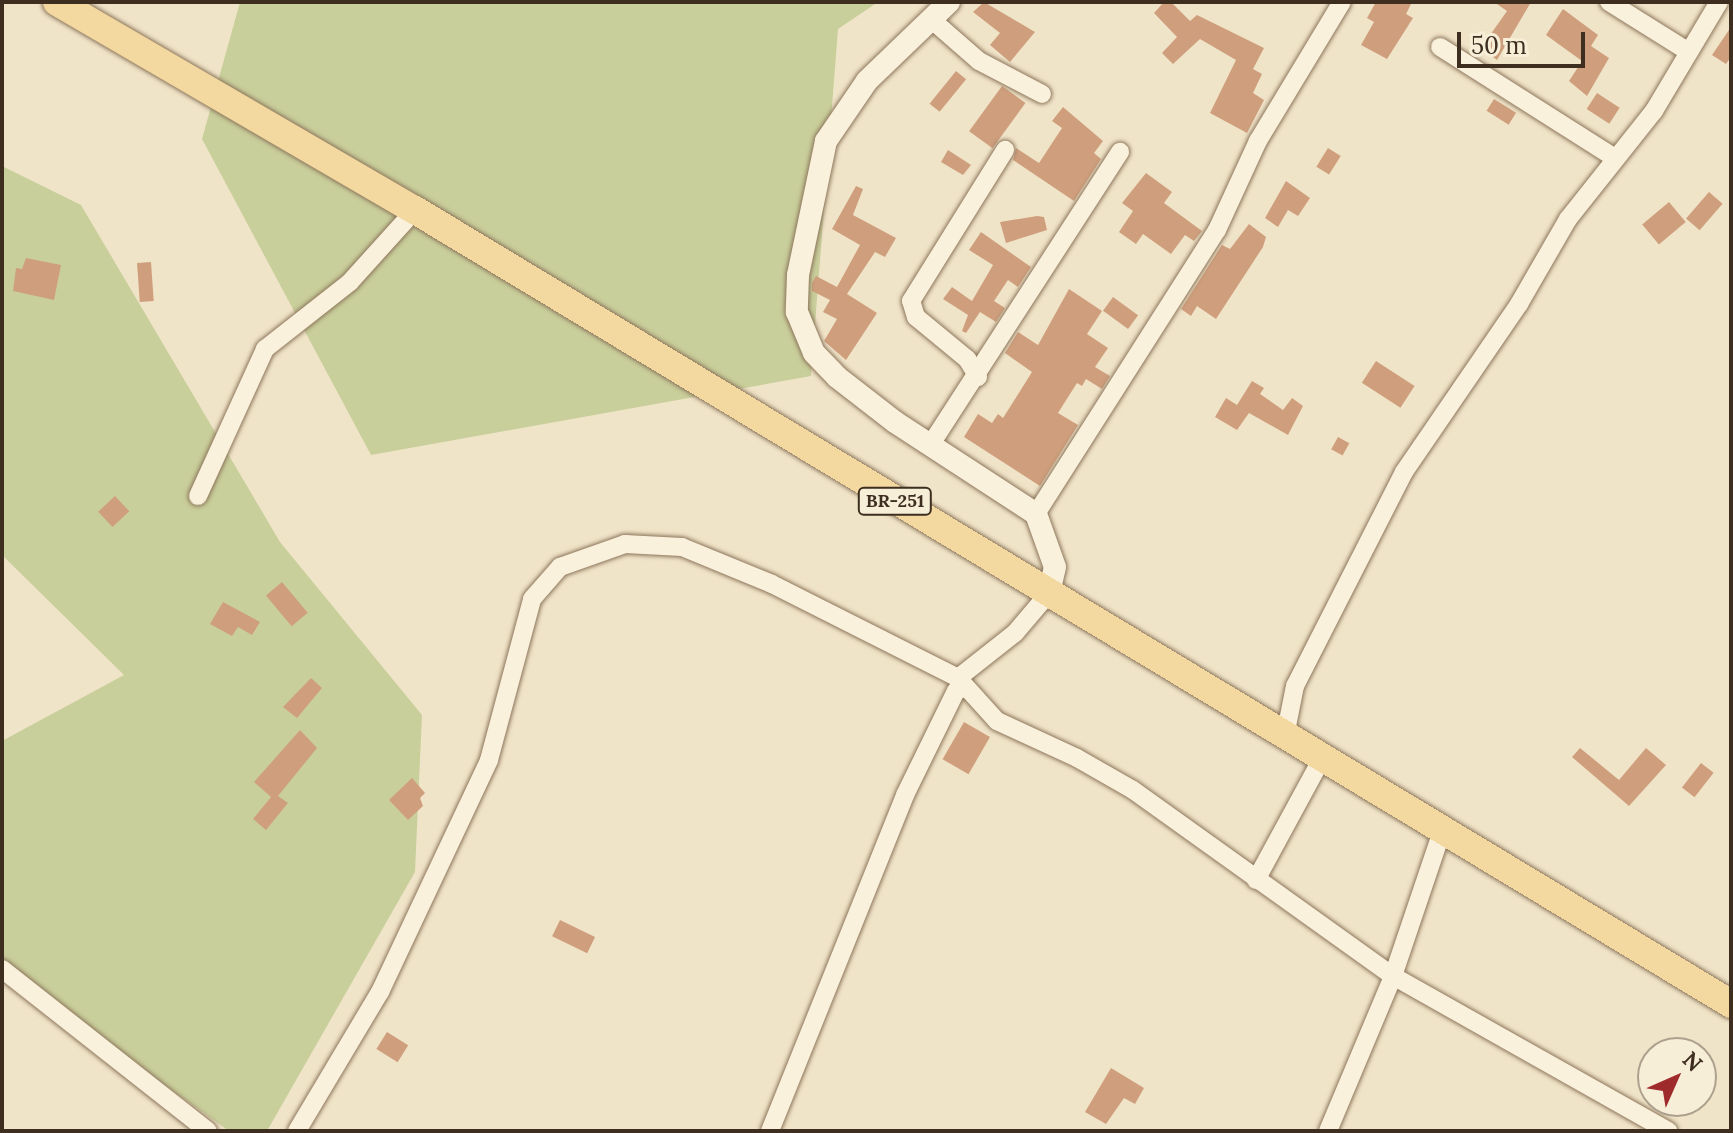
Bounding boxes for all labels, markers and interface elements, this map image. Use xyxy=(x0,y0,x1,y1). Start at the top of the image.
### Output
scale bar xyxy=(1461,16,1589,66)
text: 50 m xyxy=(1471,30,1527,61)
road number: BR-251 xyxy=(857,487,933,515)
north arrow xyxy=(1637,1037,1717,1117)
text: N xyxy=(1677,1046,1708,1077)

